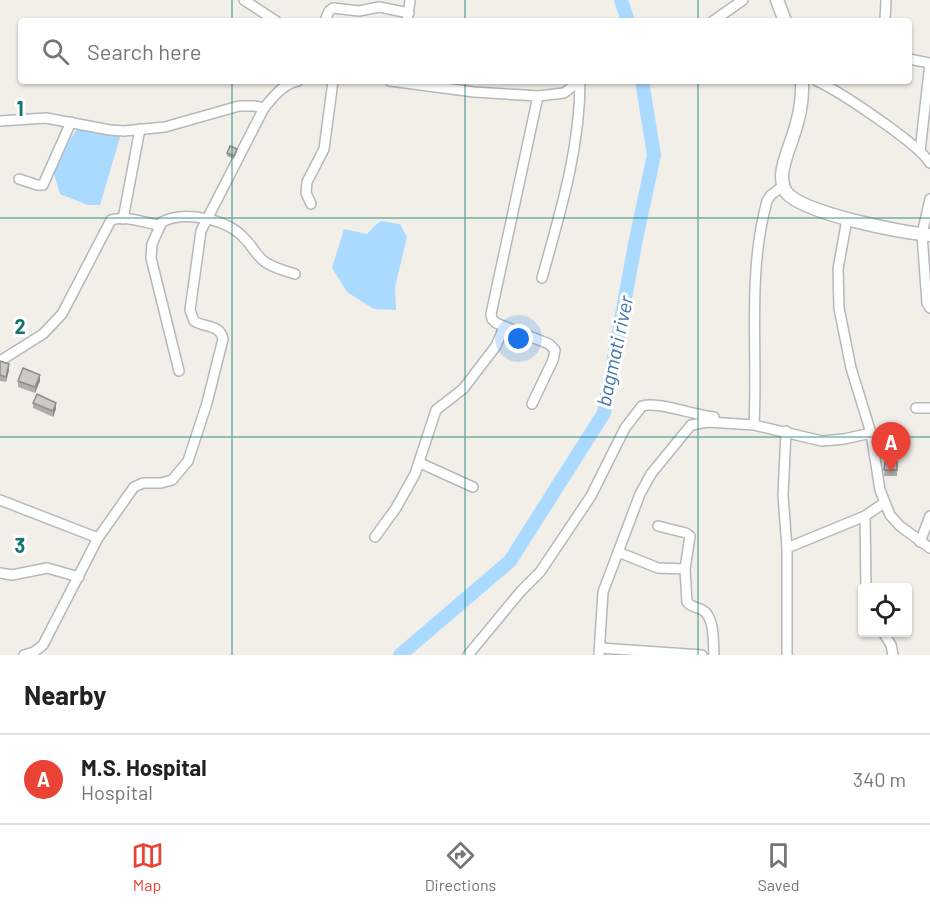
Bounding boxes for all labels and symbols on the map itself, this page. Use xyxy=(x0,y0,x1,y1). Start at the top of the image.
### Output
text: 1 xyxy=(16,96,24,120)
water label: bagmati river xyxy=(591,292,638,408)
text: 2 xyxy=(14,314,26,338)
your location xyxy=(504,324,533,353)
pin: A xyxy=(872,422,910,472)
text: 3 xyxy=(15,533,25,557)

